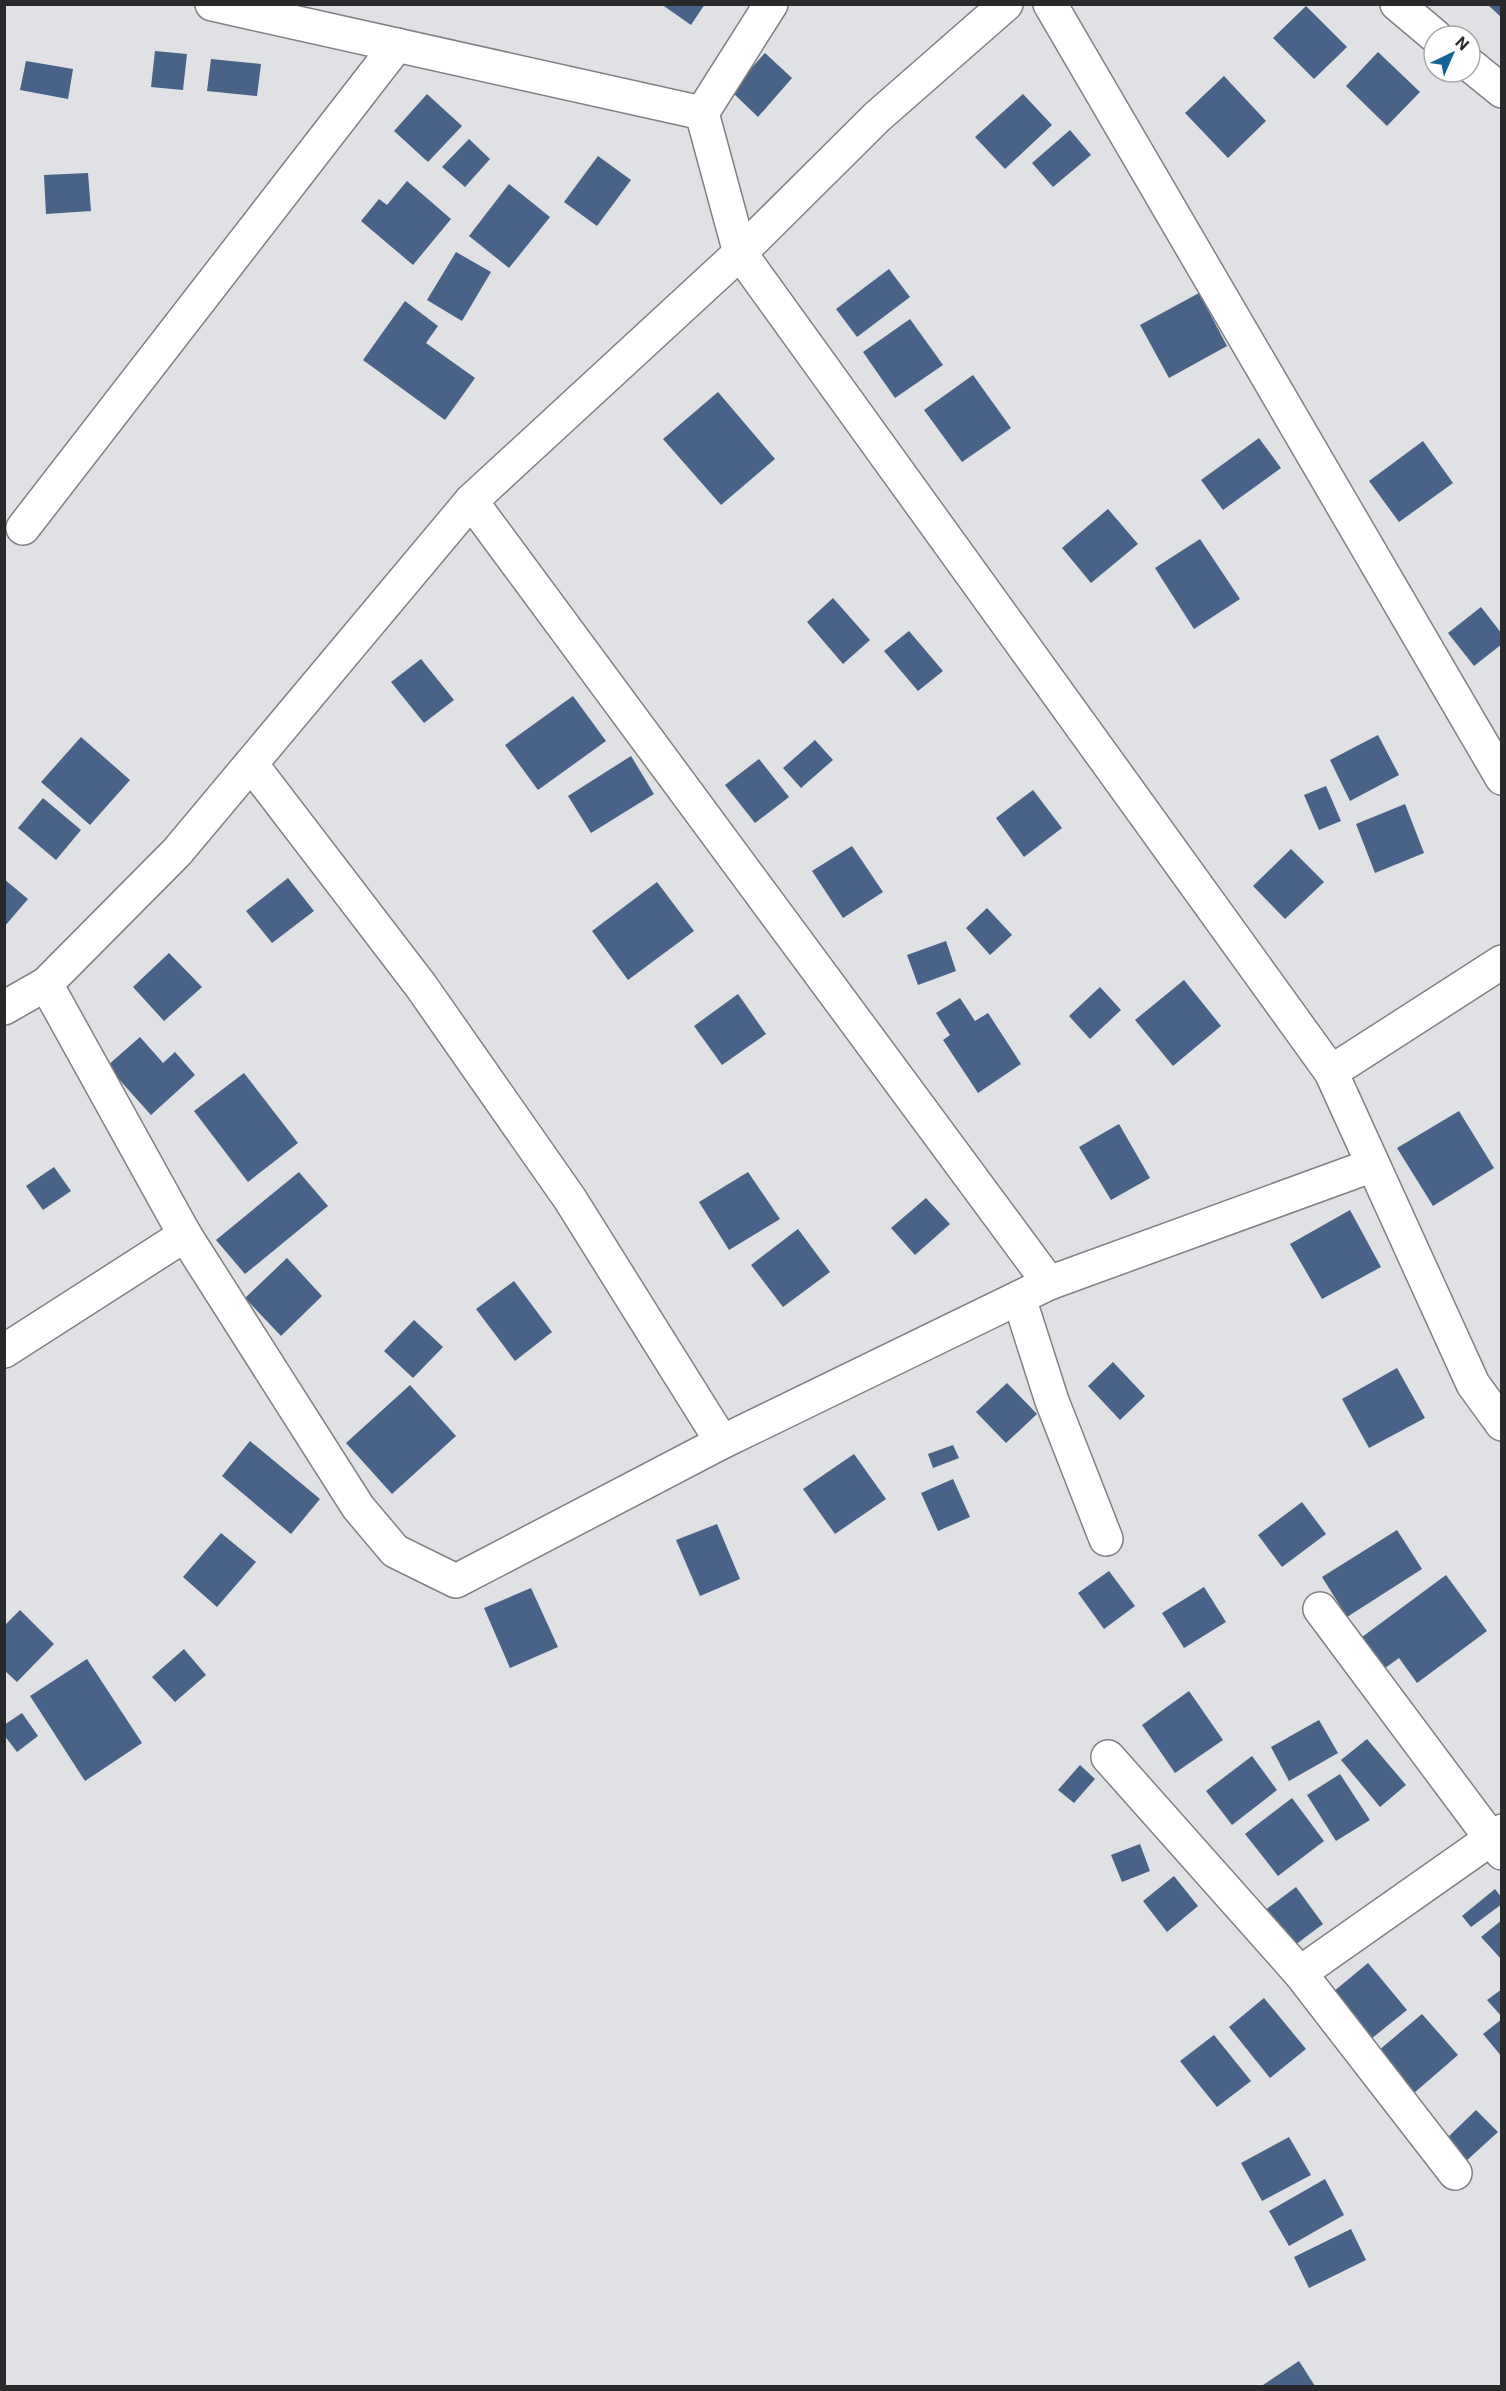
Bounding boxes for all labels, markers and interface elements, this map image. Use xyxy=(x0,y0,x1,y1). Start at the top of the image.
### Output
north arrow xyxy=(1422,24,1482,84)
text: N xyxy=(1451,33,1473,54)

